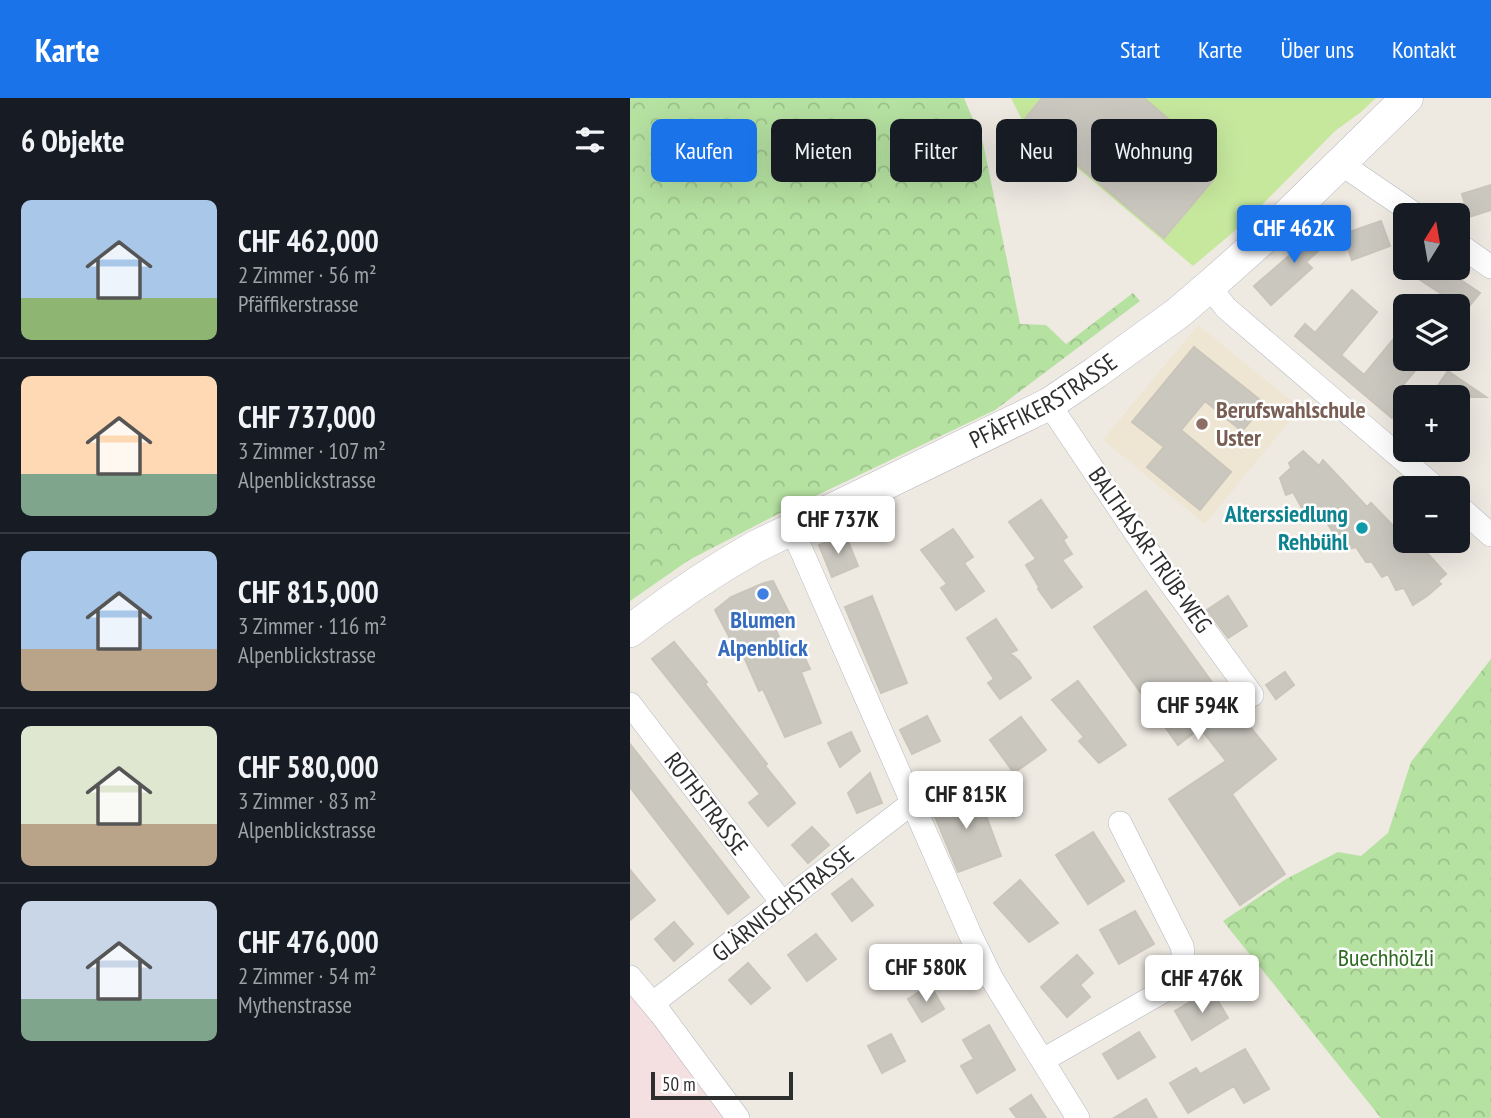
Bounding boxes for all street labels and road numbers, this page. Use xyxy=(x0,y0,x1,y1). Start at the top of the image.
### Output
street label: PFÄFFIKERSTRASSE xyxy=(964,346,1123,455)
street label: BALTHASAR-TRÜB-WEG xyxy=(1082,461,1219,639)
street label: ROTHSTRASSE xyxy=(658,746,755,861)
street label: GLÄRNISCHSTRASSE xyxy=(706,839,860,969)

